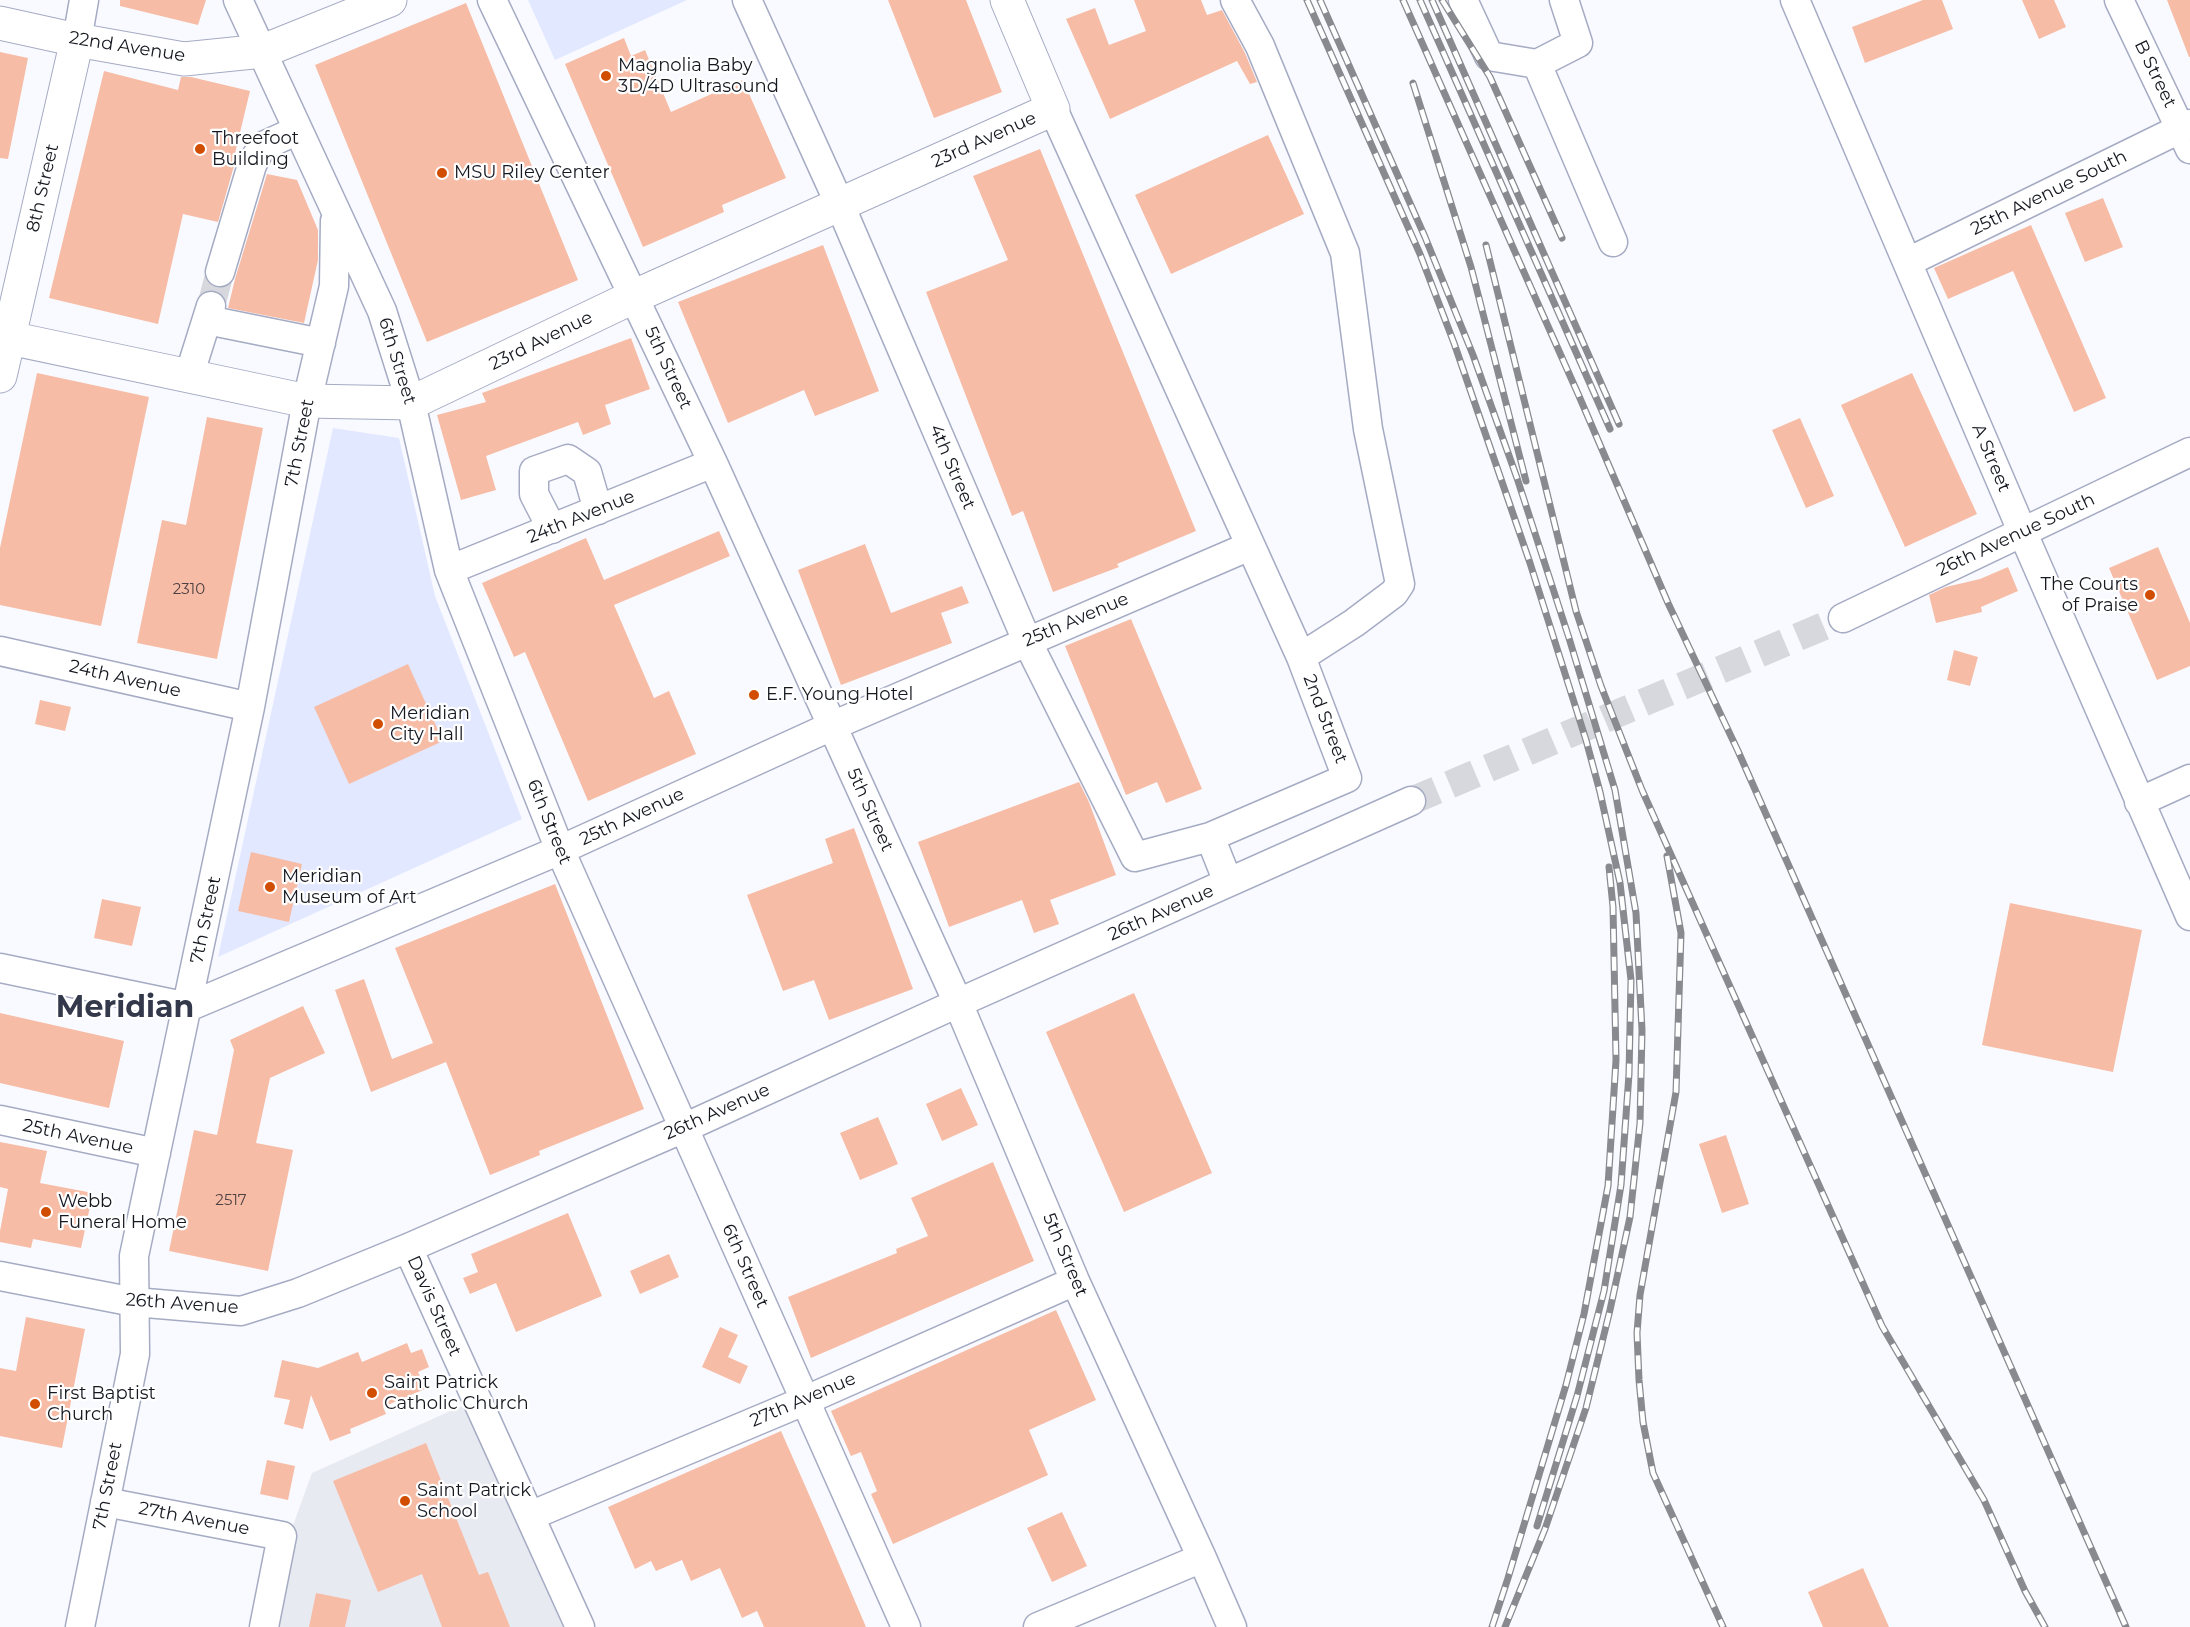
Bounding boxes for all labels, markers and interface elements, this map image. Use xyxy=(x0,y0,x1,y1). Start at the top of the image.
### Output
street label: 22nd Avenue xyxy=(67,27,187,67)
street label: B Street xyxy=(2129,37,2181,111)
place label: Magnolia Baby 3D/4D Ultrasound xyxy=(618,55,779,98)
marker: Magnolia Baby 3D/4D Ultrasound xyxy=(599,69,613,83)
street label: 23rd Avenue xyxy=(928,107,1040,173)
place label: Threefoot Building xyxy=(212,128,299,170)
street label: 8th Street xyxy=(22,142,64,234)
marker: Threefoot Building xyxy=(193,142,207,156)
street label: 25th Avenue South xyxy=(1967,146,2131,240)
place label: MSU Riley Center xyxy=(454,162,610,184)
marker: MSU Riley Center xyxy=(435,166,449,180)
street label: 23rd Avenue xyxy=(486,307,596,375)
street label: 6th Street xyxy=(374,315,420,407)
street label: 5th Street xyxy=(639,323,697,413)
street label: 7th Street xyxy=(281,397,319,489)
street label: 4th Street xyxy=(924,421,980,513)
street label: A Street xyxy=(1967,421,2015,495)
street label: 24th Avenue xyxy=(524,486,638,548)
street label: 26th Avenue South xyxy=(1934,489,2098,581)
place label: The Courts of Praise xyxy=(2041,574,2138,616)
house number: 2310 xyxy=(173,581,205,599)
street label: 25th Avenue xyxy=(1020,588,1132,652)
marker: The Courts of Praise xyxy=(2143,588,2157,602)
street label: 24th Avenue xyxy=(67,656,183,702)
street label: 2nd Street xyxy=(1298,671,1352,767)
place label: E.F. Young Hotel xyxy=(766,684,913,706)
marker: E.F. Young Hotel xyxy=(747,688,761,702)
place label: Meridian City Hall xyxy=(390,703,470,746)
marker: Meridian City Hall xyxy=(371,717,385,731)
street label: 5th Street xyxy=(842,765,898,855)
street label: 6th Street xyxy=(522,776,576,868)
street label: 25th Avenue xyxy=(576,783,688,851)
place label: Meridian Museum of Art xyxy=(282,866,417,908)
street label: 7th Street xyxy=(186,874,226,966)
marker: Meridian Museum of Art xyxy=(263,880,277,894)
street label: 26th Avenue xyxy=(1105,880,1217,946)
district label: Meridian xyxy=(56,990,194,1026)
street label: 26th Avenue xyxy=(661,1079,773,1145)
street label: 25th Avenue xyxy=(21,1115,135,1159)
place label: Webb Funeral Home xyxy=(58,1191,187,1234)
house number: 2517 xyxy=(215,1192,247,1210)
marker: Webb Funeral Home xyxy=(39,1205,53,1219)
street label: 5th Street xyxy=(1038,1210,1092,1300)
street label: 6th Street xyxy=(717,1221,773,1311)
street label: Davis Street xyxy=(402,1252,466,1360)
street label: 26th Avenue xyxy=(125,1289,239,1319)
street label: 27th Avenue xyxy=(747,1368,859,1432)
place label: Saint Patrick Catholic Church xyxy=(384,1372,529,1414)
place label: First Baptist Church xyxy=(47,1383,156,1426)
marker: Saint Patrick Catholic Church xyxy=(365,1386,379,1400)
marker: First Baptist Church xyxy=(28,1397,42,1411)
street label: 7th Street xyxy=(89,1440,127,1532)
place label: Saint Patrick School xyxy=(417,1480,531,1522)
marker: Saint Patrick School xyxy=(398,1494,412,1508)
street label: 27th Avenue xyxy=(137,1498,251,1540)

